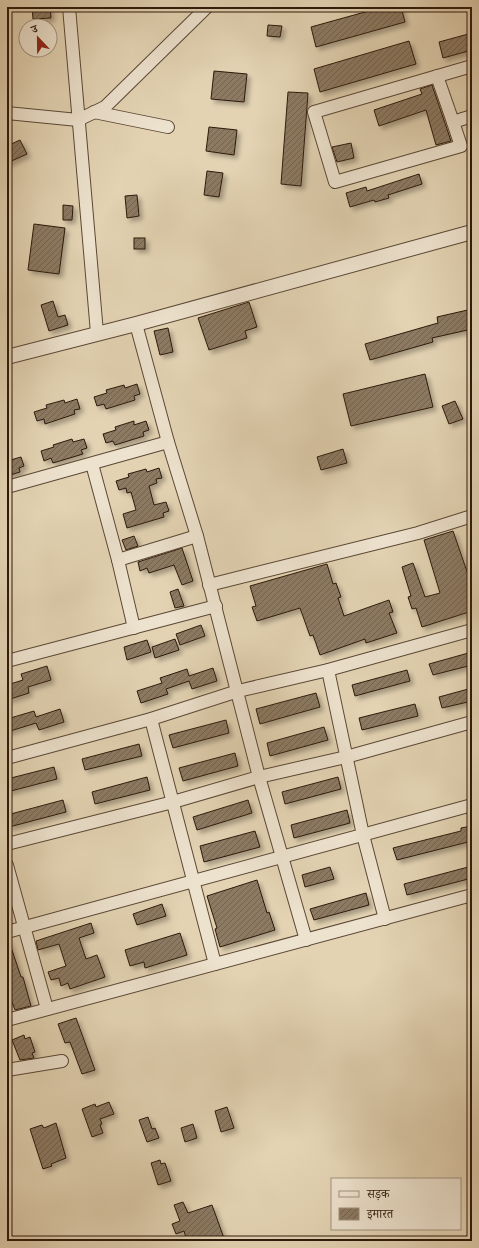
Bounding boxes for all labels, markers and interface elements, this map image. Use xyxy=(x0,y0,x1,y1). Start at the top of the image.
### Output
north arrow xyxy=(18,18,58,58)
text: उ xyxy=(28,21,41,37)
legend xyxy=(331,1178,461,1230)
text: सड़क xyxy=(366,1186,391,1201)
text: इमारत xyxy=(366,1206,394,1221)

